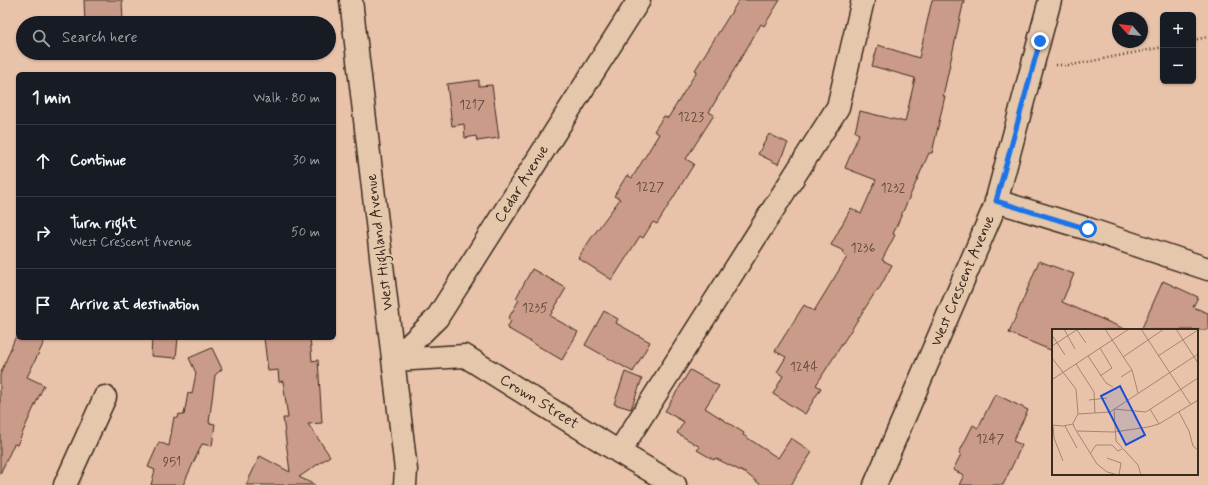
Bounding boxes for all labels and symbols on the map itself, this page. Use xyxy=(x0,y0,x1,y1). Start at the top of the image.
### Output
north arrow xyxy=(1112,12,1148,48)
route end xyxy=(1031,32,1049,50)
house number: 1217 xyxy=(459,97,485,114)
house number: 1223 xyxy=(678,109,704,126)
street label: Cedar Avenue xyxy=(490,141,554,227)
street label: West Highland Avenue xyxy=(362,172,399,311)
house number: 1227 xyxy=(636,179,664,196)
house number: 1232 xyxy=(881,180,906,197)
street label: West Crescent Avenue xyxy=(926,212,1000,350)
route start xyxy=(1079,220,1097,238)
house number: 1236 xyxy=(851,240,876,257)
house number: 1235 xyxy=(522,300,548,317)
inset map xyxy=(1052,329,1198,475)
house number: 1244 xyxy=(790,359,818,376)
street label: Crown Street xyxy=(496,370,582,434)
house number: 1247 xyxy=(976,431,1004,448)
house number: 951 xyxy=(163,454,181,471)

